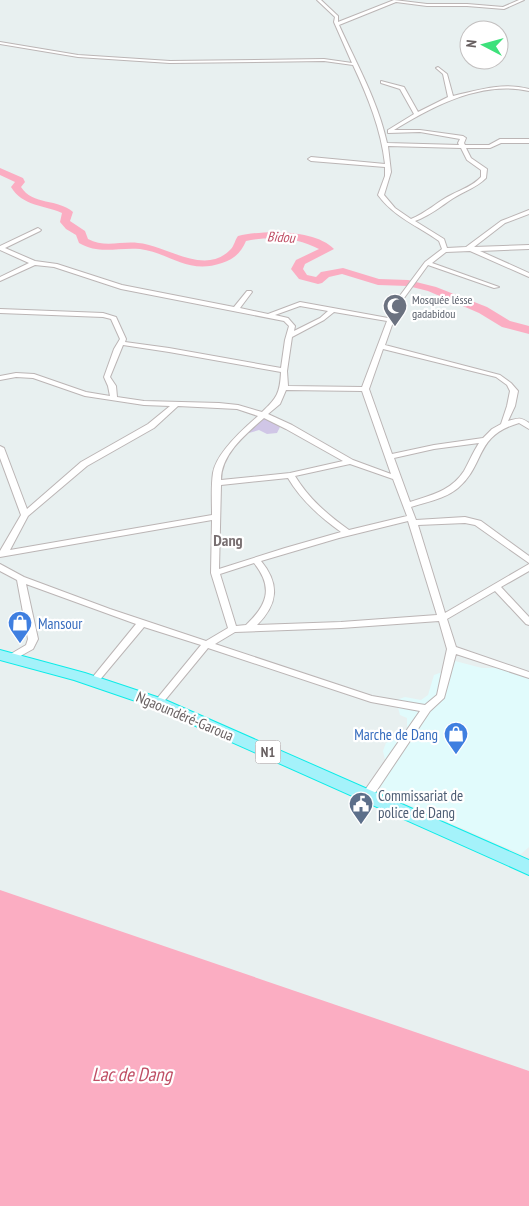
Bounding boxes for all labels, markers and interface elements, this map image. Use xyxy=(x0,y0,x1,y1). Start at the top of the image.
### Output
north arrow xyxy=(459,20,509,70)
text: N xyxy=(462,39,480,48)
water label: Bidou xyxy=(267,227,296,247)
place label: Mosquée lésse gadabidou xyxy=(412,292,473,321)
mosque icon: Mosquée lésse gadabidou xyxy=(382,293,408,327)
district label: Dang xyxy=(213,530,243,550)
shop icon: Mansour xyxy=(7,610,33,644)
place label: Mansour xyxy=(38,614,83,633)
street label: Ngaoundéré-Garoua xyxy=(133,687,237,745)
shop icon: Marche de Dang xyxy=(443,721,469,755)
place label: Marche de Dang xyxy=(354,725,438,744)
road number: N1 xyxy=(256,740,280,764)
place label: Commissariat de police de Dang xyxy=(378,786,463,822)
public building icon: Commissariat de police de Dang xyxy=(348,791,374,825)
water label: Lac de Dang xyxy=(92,1062,174,1086)

